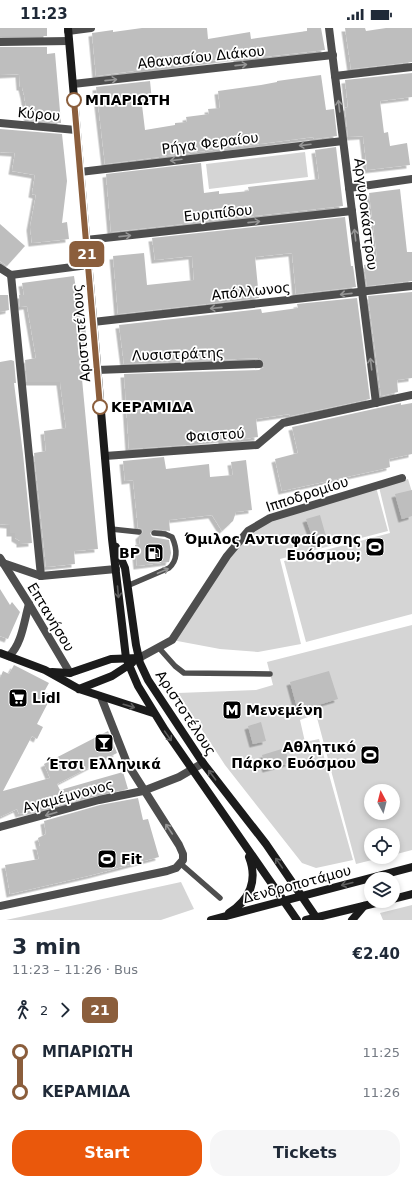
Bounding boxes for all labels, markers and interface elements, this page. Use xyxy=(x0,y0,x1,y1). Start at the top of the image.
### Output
text: 11:23 xyxy=(20,5,68,23)
street label: Αθανασίου Διάκου xyxy=(137,42,265,72)
one-way arrow xyxy=(234,62,247,69)
one-way arrow xyxy=(104,76,117,84)
marker: ΜΠΑΡΙΩΤΗ xyxy=(66,92,82,108)
place label: ΜΠΑΡΙΩΤΗ xyxy=(85,92,170,108)
one-way arrow xyxy=(335,100,343,113)
street label: Κύρου xyxy=(17,104,61,124)
street label: Ρήγα Φεραίου xyxy=(161,129,259,157)
one-way arrow xyxy=(299,141,312,149)
one-way arrow xyxy=(169,157,182,164)
street label: Αργυροκάστρου xyxy=(351,157,381,271)
street label: Ευριπίδου xyxy=(183,201,253,225)
one-way arrow xyxy=(247,218,260,226)
one-way arrow xyxy=(351,229,359,242)
one-way arrow xyxy=(118,232,131,240)
line badge: 21 xyxy=(69,241,105,267)
text: 21 xyxy=(77,246,97,262)
street label: Απόλλωνος xyxy=(211,279,291,303)
street label: Αριστοτέλους xyxy=(69,283,93,383)
one-way arrow xyxy=(339,290,352,298)
one-way arrow xyxy=(210,304,223,312)
street label: Λυσιστράτης xyxy=(132,344,224,364)
one-way arrow xyxy=(368,358,375,371)
marker: ΚΕΡΑΜΙΔΑ xyxy=(92,399,108,415)
place label: ΚΕΡΑΜΙΔΑ xyxy=(111,399,193,415)
street label: Φαιστού xyxy=(185,425,245,445)
street label: Ιπποδρομίου xyxy=(264,473,350,515)
place label: Όμιλος Αντισφαίρισης Ευόσμου; xyxy=(184,531,361,563)
sports icon: Όμιλος Αντισφαίρισης Ευόσμου; xyxy=(364,536,386,558)
fuel station icon: BP xyxy=(143,542,165,564)
place label: BP xyxy=(119,545,140,561)
one-way arrow xyxy=(156,566,168,574)
street label: Επτανήσου xyxy=(24,580,78,654)
one-way arrow xyxy=(114,585,121,598)
street label: Αριστοτέλους xyxy=(153,667,219,759)
supermarket icon: Lidl xyxy=(7,687,29,709)
place label: Lidl xyxy=(32,690,61,706)
metro station icon: Μενεμένη xyxy=(221,699,243,721)
place label: Μενεμένη xyxy=(246,702,323,718)
one-way arrow xyxy=(123,703,136,710)
one-way arrow xyxy=(164,730,172,741)
bar icon: Έτσι Ελληνικά xyxy=(93,732,115,754)
place label: Αθλητικό Πάρκο Ευόσμου xyxy=(231,739,356,771)
sports icon: Αθλητικό Πάρκο Ευόσμου xyxy=(359,744,381,766)
place label: Έτσι Ελληνικά xyxy=(46,756,161,772)
one-way arrow xyxy=(208,769,216,780)
street label: Αγαμέμνονος xyxy=(21,776,115,816)
north arrow xyxy=(364,784,400,820)
map controls xyxy=(364,784,400,908)
one-way arrow xyxy=(45,811,58,818)
one-way arrow xyxy=(165,824,173,835)
button: locate xyxy=(364,828,400,864)
sports icon: Fit xyxy=(96,848,118,870)
place label: Fit xyxy=(121,851,142,867)
one-way arrow xyxy=(275,858,283,869)
street label: Δενδροποτάμου xyxy=(241,862,353,906)
button: layers xyxy=(364,872,400,908)
one-way arrow xyxy=(341,880,354,888)
text: 3 min xyxy=(12,934,81,959)
text: €2.40 xyxy=(353,945,400,963)
text: 11:23 – 11:26 · Bus xyxy=(12,962,138,977)
icon: walk xyxy=(12,999,34,1021)
icon: forward xyxy=(54,999,76,1021)
text: 21 xyxy=(90,1002,110,1018)
text: 2 xyxy=(40,1003,48,1018)
text: ΜΠΑΡΙΩΤΗ xyxy=(42,1043,133,1061)
text: 11:25 xyxy=(363,1045,400,1060)
text: ΚΕΡΑΜΙΔΑ xyxy=(42,1083,130,1101)
text: 11:26 xyxy=(363,1085,400,1100)
button: Start xyxy=(12,1130,202,1176)
button: Tickets xyxy=(210,1130,400,1176)

